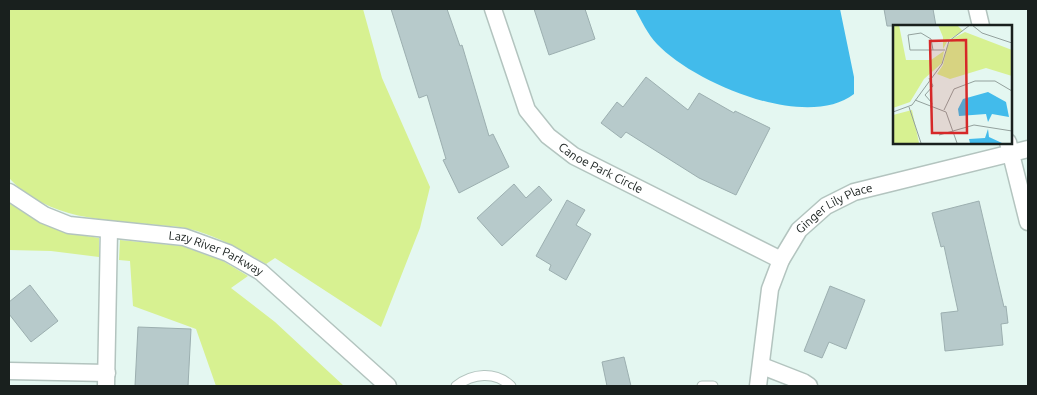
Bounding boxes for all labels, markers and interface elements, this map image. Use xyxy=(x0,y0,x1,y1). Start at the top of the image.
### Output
inset map xyxy=(893,25,1012,144)
street label: Canoe Park Circle xyxy=(556,140,645,195)
street label: Ginger Lily Place xyxy=(793,181,874,236)
street label: Lazy River Parkway xyxy=(168,228,266,278)

